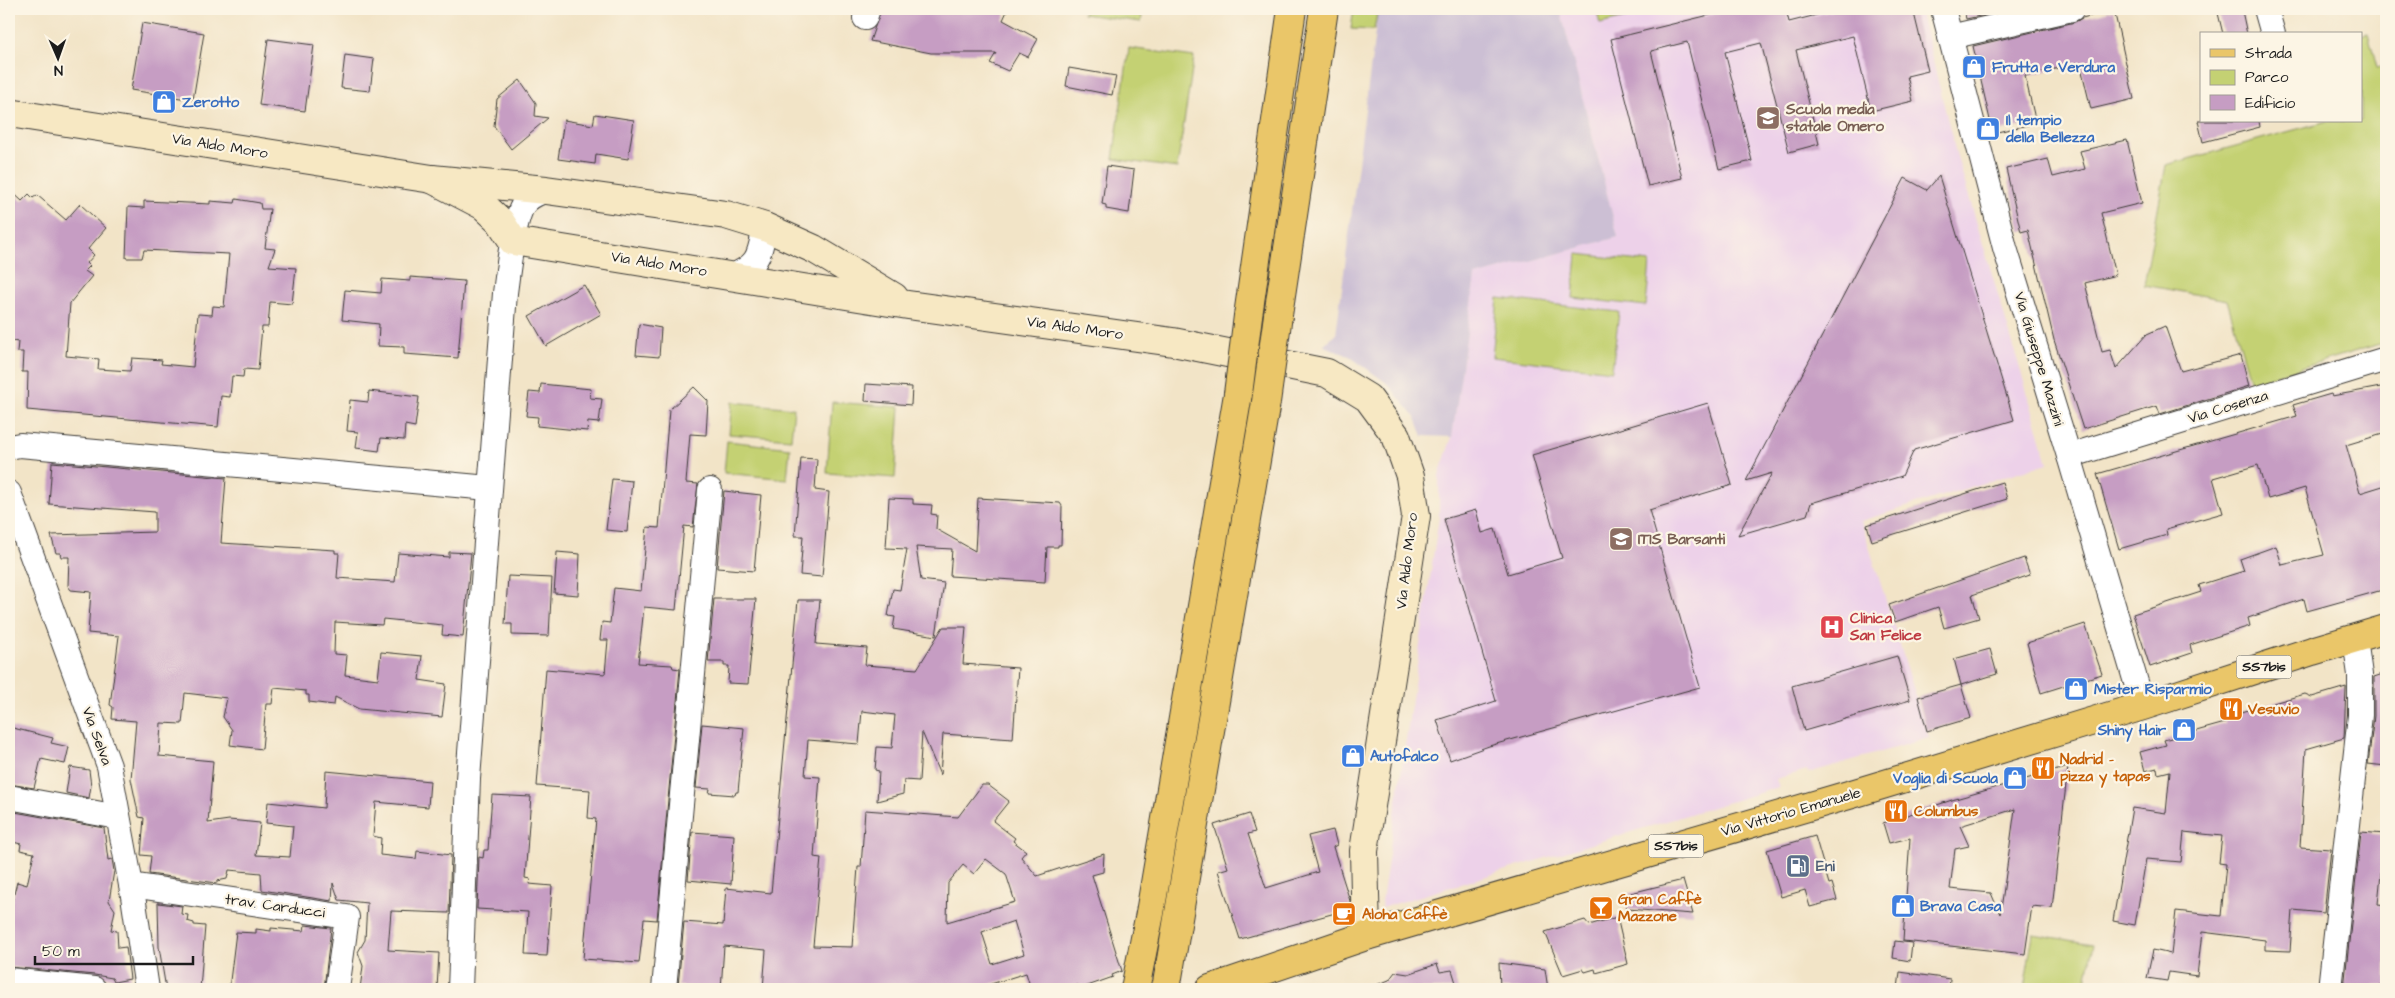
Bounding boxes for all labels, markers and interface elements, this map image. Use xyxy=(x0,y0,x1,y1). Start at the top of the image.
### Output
north arrow xyxy=(32,32,82,82)
legend xyxy=(2200,32,2362,122)
text: Strada xyxy=(2245,43,2292,64)
shop icon: Frutta e Verdura xyxy=(1961,54,1987,80)
place label: Frutta e Verdura xyxy=(1992,57,2116,78)
text: N xyxy=(53,60,63,80)
text: Parco xyxy=(2245,67,2289,88)
shop icon: Zerotto xyxy=(151,89,177,115)
place label: Zerotto xyxy=(182,92,240,113)
text: Edificio xyxy=(2245,93,2296,114)
place label: Scuola media statale Omero xyxy=(1785,99,1885,137)
school or university icon: Scuola media statale Omero xyxy=(1755,105,1781,131)
place label: Il tempio della Bellezza xyxy=(2005,110,2095,148)
shop icon: Il tempio della Bellezza xyxy=(1975,116,2001,142)
street label: Via Aldo Moro xyxy=(170,128,270,164)
street label: Via Aldo Moro xyxy=(609,246,709,282)
street label: Via Giuseppe Mazzini xyxy=(2009,289,2070,429)
street label: Via Aldo Moro xyxy=(1026,311,1125,345)
street label: Via Cosenza xyxy=(2185,385,2271,429)
street label: Via Aldo Moro xyxy=(1391,511,1423,610)
school or university icon: ITIS Barsanti xyxy=(1608,526,1634,552)
place label: ITIS Barsanti xyxy=(1638,529,1726,550)
place label: Clinica San Felice xyxy=(1849,608,1922,646)
hospital icon: Clinica San Felice xyxy=(1819,614,1845,640)
road number: SS7bis xyxy=(2236,656,2292,679)
shop icon: Mister Risparmio xyxy=(2063,676,2089,702)
place label: Mister Risparmio xyxy=(2094,679,2212,700)
restaurant icon: Vesuvio xyxy=(2218,696,2244,722)
place label: Vesuvio xyxy=(2247,699,2300,720)
street label: Via Selva xyxy=(77,704,117,769)
shop icon: Shiny Hair xyxy=(2171,717,2197,743)
place label: Shiny Hair xyxy=(2097,720,2167,742)
shop icon: Autofalco xyxy=(1340,743,1366,769)
place label: Autofalco xyxy=(1370,746,1439,767)
place label: Nadrid - pizza y tapas xyxy=(2060,749,2151,788)
restaurant icon: Nadrid - pizza y tapas xyxy=(2030,755,2056,781)
shop icon: Voglia di Scuola xyxy=(2002,765,2028,791)
place label: Voglia di Scuola xyxy=(1892,768,1998,791)
street label: Via Vittorio Emanuele xyxy=(1719,782,1863,842)
restaurant icon: Columbus xyxy=(1883,798,1909,824)
place label: Columbus xyxy=(1914,801,1979,822)
road number: SS7bis xyxy=(1648,834,1704,858)
fuel station icon: Eni xyxy=(1785,853,1811,879)
place label: Eni xyxy=(1816,856,1835,877)
street label: trav. Carducci xyxy=(224,889,327,924)
place label: Gran Caffè Mazzone xyxy=(1618,889,1702,927)
shop icon: Brava Casa xyxy=(1890,893,1916,919)
bar icon: Gran Caffè Mazzone xyxy=(1588,895,1614,921)
place label: Brava Casa xyxy=(1920,896,2002,917)
cafe icon: Aloha Caffè xyxy=(1331,901,1357,927)
place label: Aloha Caffè xyxy=(1362,904,1448,925)
scale bar xyxy=(35,933,192,965)
text: 50 m xyxy=(42,941,80,962)

